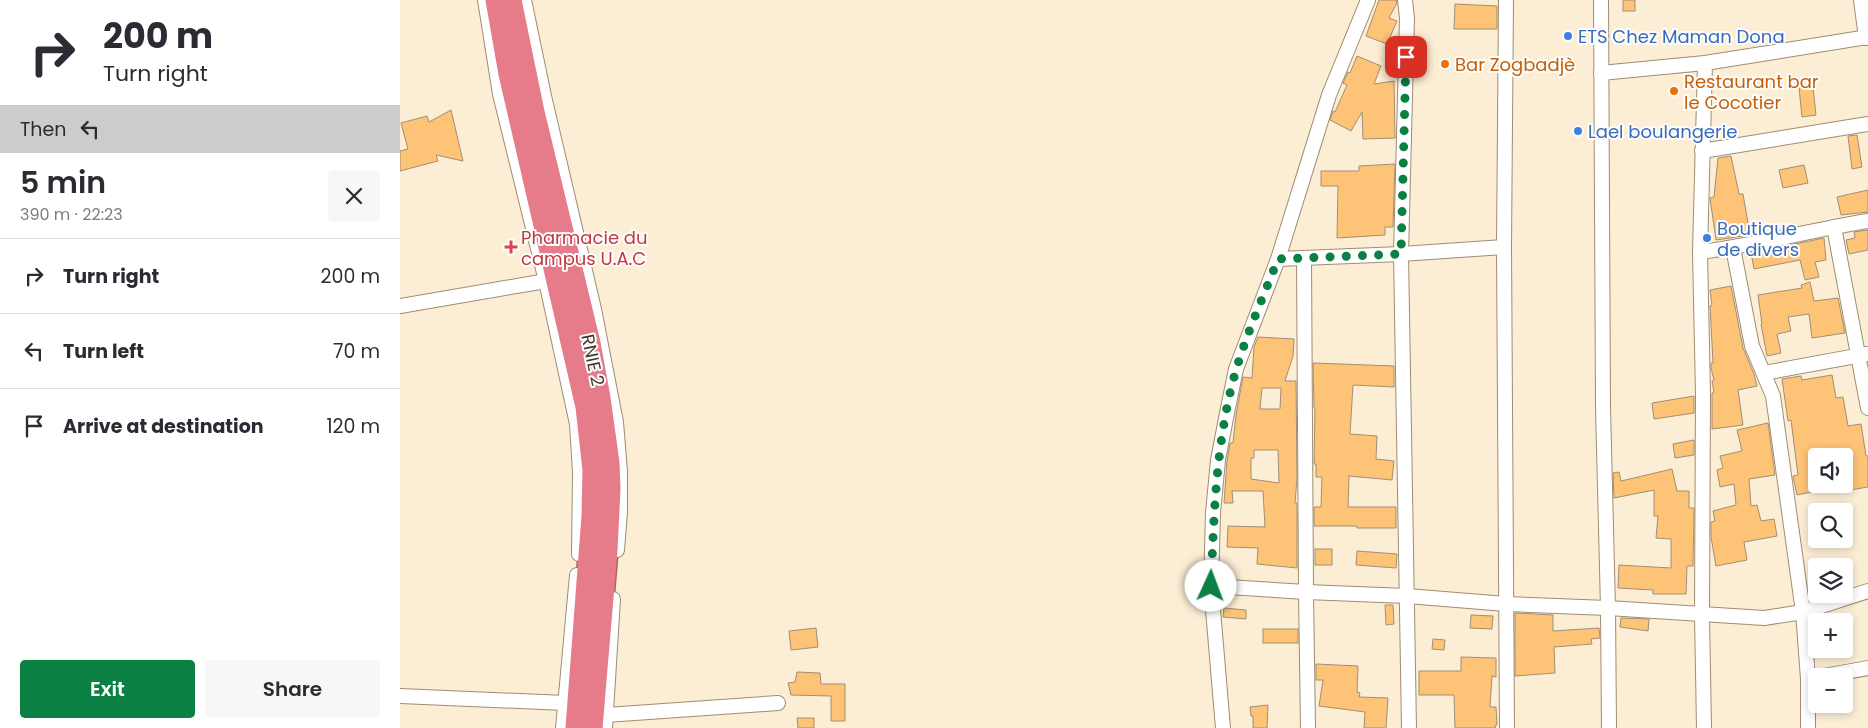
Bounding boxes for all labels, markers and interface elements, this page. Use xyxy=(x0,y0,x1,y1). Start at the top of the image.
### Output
text: 200 m xyxy=(103,11,213,60)
icon: right xyxy=(20,20,85,85)
place label: ETS Chez Maman Dona xyxy=(1578,24,1785,49)
marker: ETS Chez Maman Dona xyxy=(1562,30,1574,42)
pin xyxy=(1385,36,1427,78)
icon: arrive xyxy=(1392,43,1420,71)
place label: Bar Zogbadjè xyxy=(1455,52,1575,77)
text: Turn right xyxy=(103,58,208,89)
marker: Bar Zogbadjè xyxy=(1439,58,1451,70)
place label: Restaurant bar le Cocotier xyxy=(1684,69,1819,115)
marker: Restaurant bar le Cocotier xyxy=(1668,85,1680,97)
icon: left xyxy=(76,115,104,143)
text: Then xyxy=(20,116,66,143)
place label: Lael boulangerie xyxy=(1588,119,1737,144)
marker: Lael boulangerie xyxy=(1572,125,1584,137)
text: 5 min xyxy=(20,161,106,204)
button: close xyxy=(328,170,380,222)
text: 390 m · 22:23 xyxy=(20,203,123,226)
place label: Boutique de divers xyxy=(1717,216,1799,262)
place label: Pharmacie du campus U.A.C xyxy=(521,225,648,271)
marker: Boutique de divers xyxy=(1701,232,1713,244)
marker: Pharmacie du campus U.A.C xyxy=(505,241,517,253)
icon: right xyxy=(20,262,48,290)
text: Turn right xyxy=(63,263,159,290)
text: 200 m xyxy=(321,263,380,290)
street label: RNIE 2 xyxy=(575,332,611,388)
icon: left xyxy=(20,337,48,365)
text: Turn left xyxy=(63,338,144,365)
text: 70 m xyxy=(333,338,380,365)
icon: arrive xyxy=(20,412,48,440)
text: Arrive at destination xyxy=(63,413,264,440)
text: 120 m xyxy=(326,413,380,440)
map controls xyxy=(1808,448,1853,713)
button: sound xyxy=(1808,448,1853,493)
button: search xyxy=(1808,503,1853,548)
button: layers xyxy=(1808,558,1853,603)
position arrow xyxy=(1184,559,1236,611)
button: + xyxy=(1808,613,1853,658)
button: Exit xyxy=(20,660,195,718)
button: Share xyxy=(205,660,380,718)
button: − xyxy=(1808,668,1853,713)

